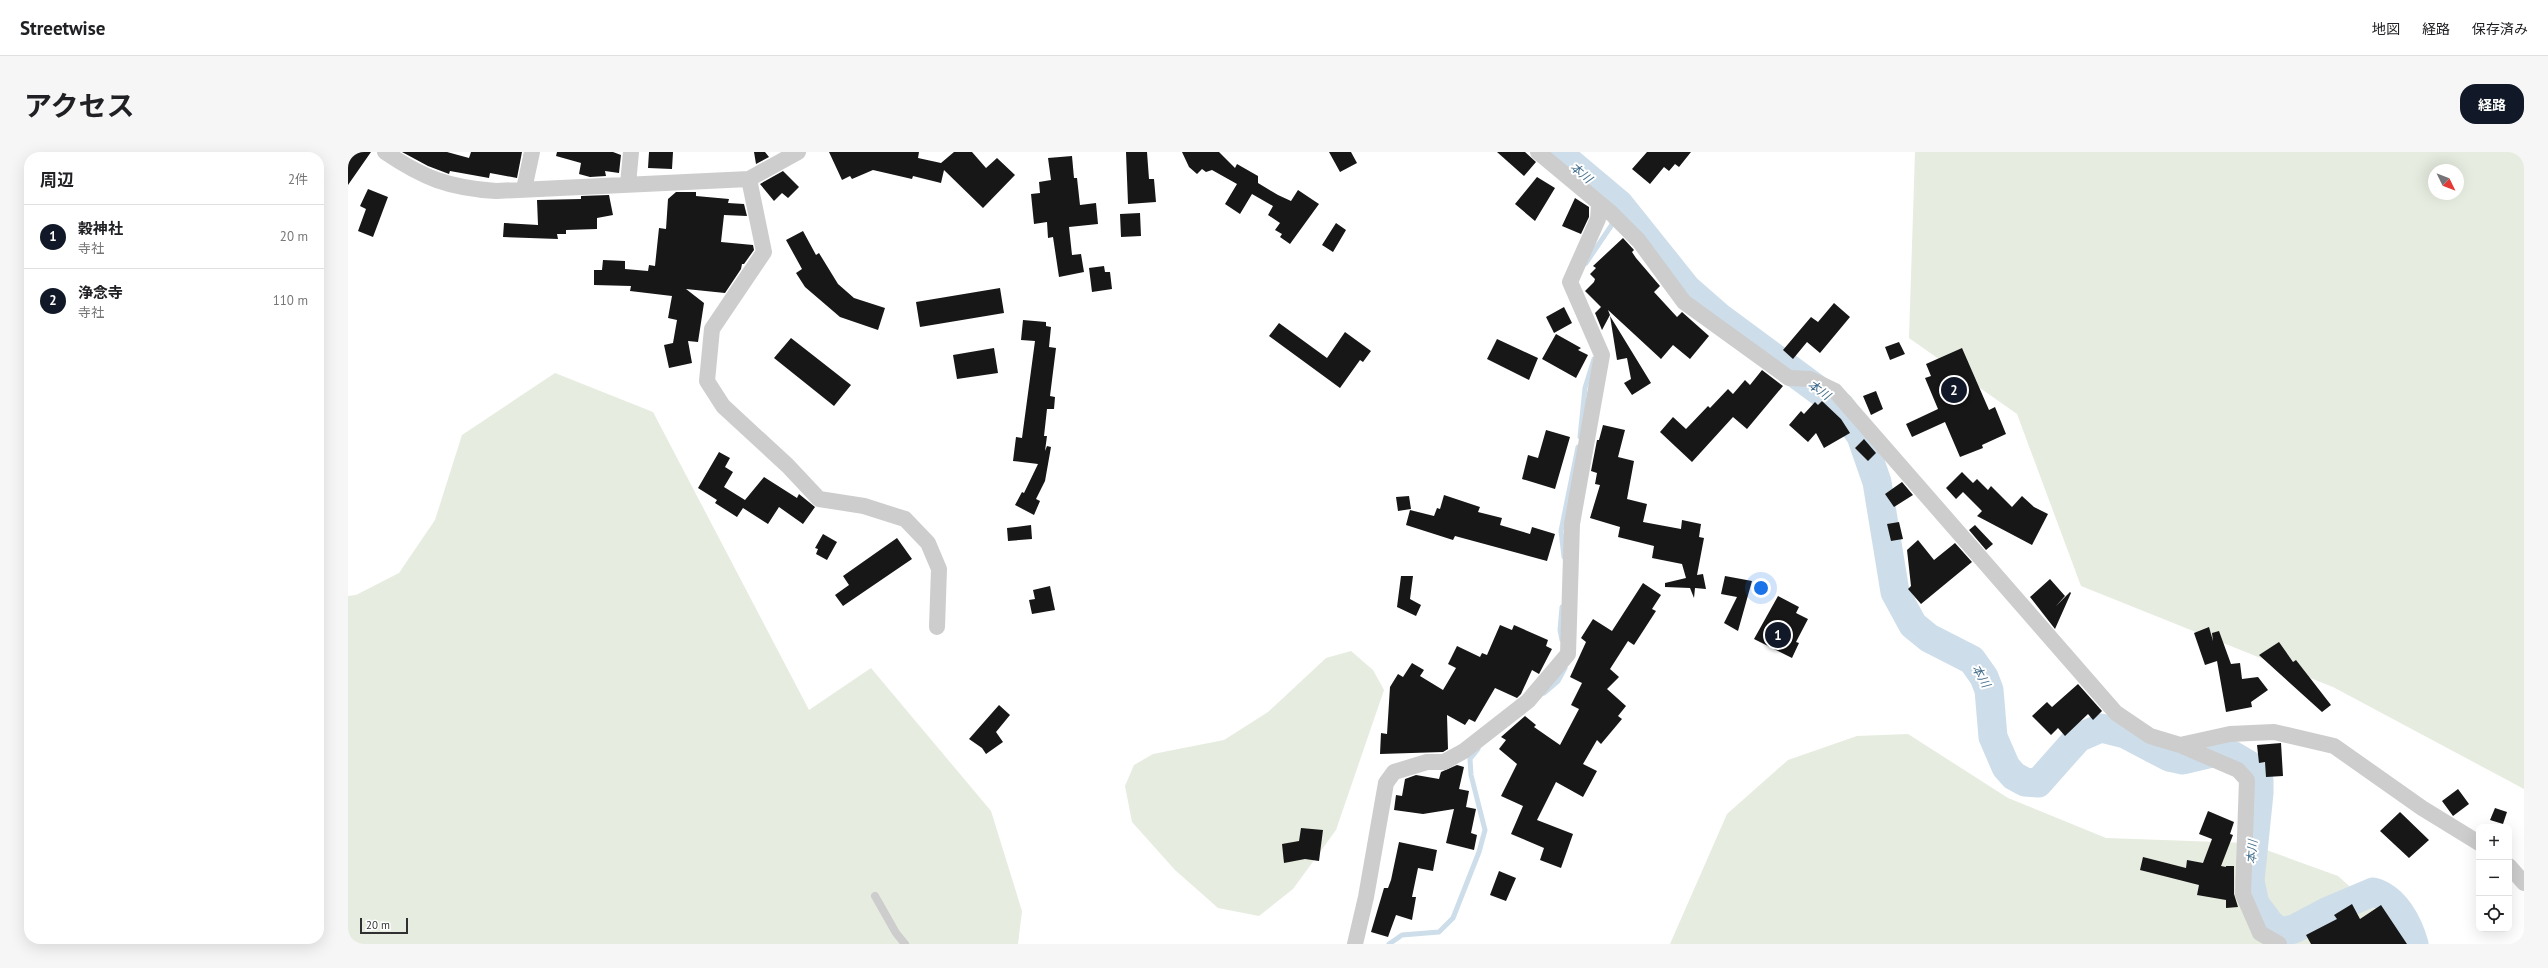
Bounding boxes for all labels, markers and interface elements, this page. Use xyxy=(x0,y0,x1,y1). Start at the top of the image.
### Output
text: Streetwise xyxy=(20,16,105,40)
text: 地図 xyxy=(2372,20,2400,38)
text: 経路 xyxy=(2422,20,2450,38)
text: 保存済み xyxy=(2472,20,2528,38)
button: 経路 xyxy=(2460,84,2524,124)
text: アクセス xyxy=(24,87,135,124)
water label: 本川 xyxy=(1567,159,1597,187)
north arrow xyxy=(2428,164,2464,200)
text: 周辺 xyxy=(40,169,74,191)
text: 2件 xyxy=(288,171,308,188)
text: 穀神社 xyxy=(78,219,123,238)
text: 1 xyxy=(49,228,57,245)
text: 20 m xyxy=(280,228,308,245)
text: 寺社 xyxy=(78,240,104,257)
text: 浄念寺 xyxy=(78,283,123,302)
text: 2 xyxy=(49,292,57,309)
text: 110 m xyxy=(273,292,308,309)
text: 寺社 xyxy=(78,304,104,321)
pin: 2 xyxy=(1941,375,1967,405)
water label: 本川 xyxy=(1805,376,1835,404)
your location xyxy=(1751,578,1771,598)
pin: 1 xyxy=(1765,620,1791,650)
water label: 本川 xyxy=(1969,662,1995,692)
map controls xyxy=(2476,824,2512,932)
button: + xyxy=(2476,824,2512,860)
water label: 本川 xyxy=(2243,837,2260,865)
button: − xyxy=(2476,860,2512,896)
button: locate xyxy=(2476,896,2512,932)
scale bar xyxy=(360,916,408,935)
text: 20 m xyxy=(366,918,390,932)

